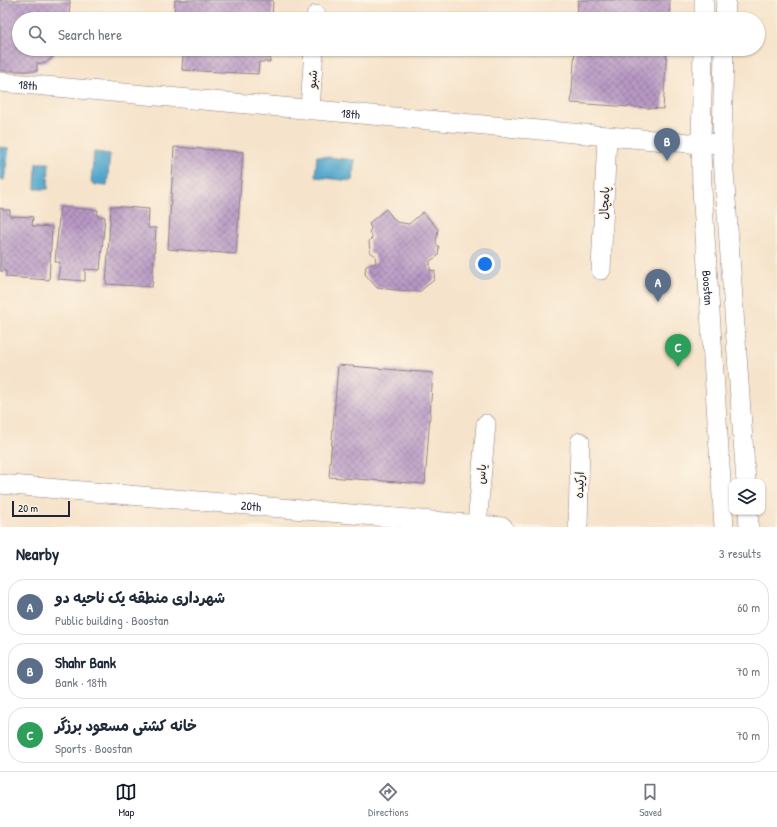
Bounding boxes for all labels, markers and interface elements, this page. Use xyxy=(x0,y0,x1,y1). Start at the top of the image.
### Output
search box xyxy=(12,12,765,56)
icon: search xyxy=(26,23,48,45)
text: Search here xyxy=(58,24,122,45)
street label: شبو xyxy=(303,69,321,90)
street label: 18th xyxy=(18,75,38,94)
street label: 18th xyxy=(341,104,361,122)
pin: B xyxy=(654,128,680,161)
street label: پامچال xyxy=(595,186,613,220)
your location xyxy=(475,254,495,274)
pin: A xyxy=(645,269,671,302)
street label: Boostan xyxy=(699,270,718,306)
pin: C xyxy=(665,334,691,367)
street label: یاس xyxy=(472,463,490,485)
street label: ارکیده xyxy=(570,471,588,499)
map controls xyxy=(729,479,765,515)
button: layers xyxy=(729,479,765,515)
street label: 20th xyxy=(240,496,262,515)
scale bar xyxy=(12,499,70,518)
text: 20 m xyxy=(18,501,38,515)
text: Nearby xyxy=(16,542,59,565)
text: 3 results xyxy=(719,544,761,562)
text: شهرداری منطقه یک ناحیه دو xyxy=(55,587,225,608)
text: A xyxy=(27,598,33,616)
text: 60 m xyxy=(737,598,760,616)
text: Public building · Boostan xyxy=(55,611,169,629)
text: Shahr Bank xyxy=(55,652,116,673)
text: B xyxy=(27,662,33,680)
text: 70 m xyxy=(736,662,760,680)
text: Bank · 18th xyxy=(55,673,107,691)
text: خانه کشتی مسعود برزگر xyxy=(55,715,197,736)
text: C xyxy=(26,726,34,744)
text: 70 m xyxy=(736,726,760,744)
text: Sports · Boostan xyxy=(55,739,132,757)
tab: Map xyxy=(115,781,137,819)
tab: Directions xyxy=(368,781,409,819)
tab: Saved xyxy=(639,781,662,819)

